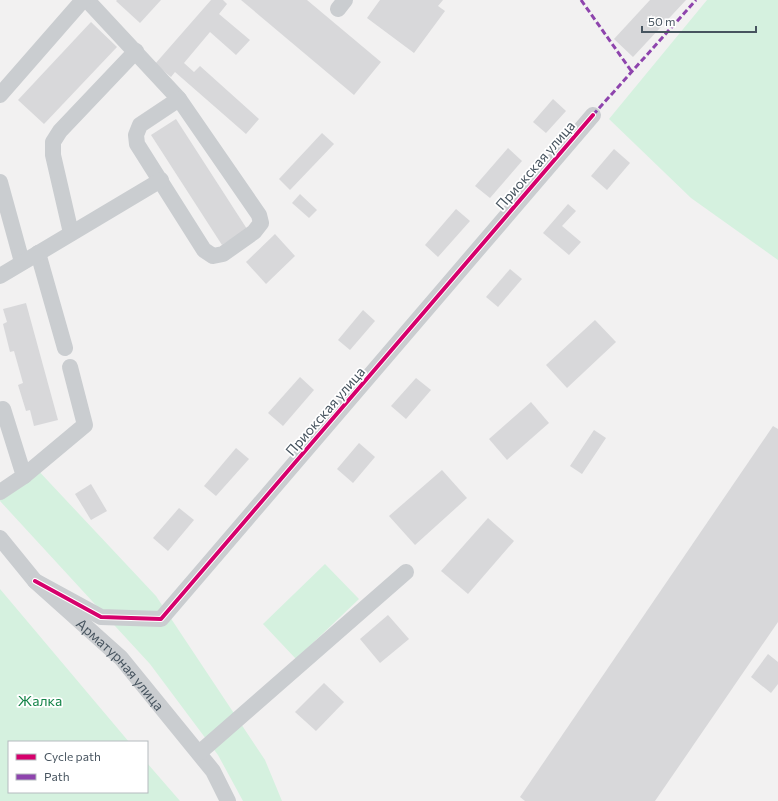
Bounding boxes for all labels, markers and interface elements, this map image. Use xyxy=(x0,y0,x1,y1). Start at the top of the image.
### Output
scale bar xyxy=(642,8,756,34)
text: 50 m xyxy=(648,14,676,28)
street label: Приокская улица xyxy=(492,117,578,213)
street label: Приокская улица xyxy=(282,363,368,459)
street label: Арматурная улица xyxy=(73,614,168,713)
park label: Жалка xyxy=(18,692,62,709)
legend xyxy=(8,741,148,793)
text: Cycle path xyxy=(44,749,101,763)
text: Path xyxy=(44,769,70,783)

